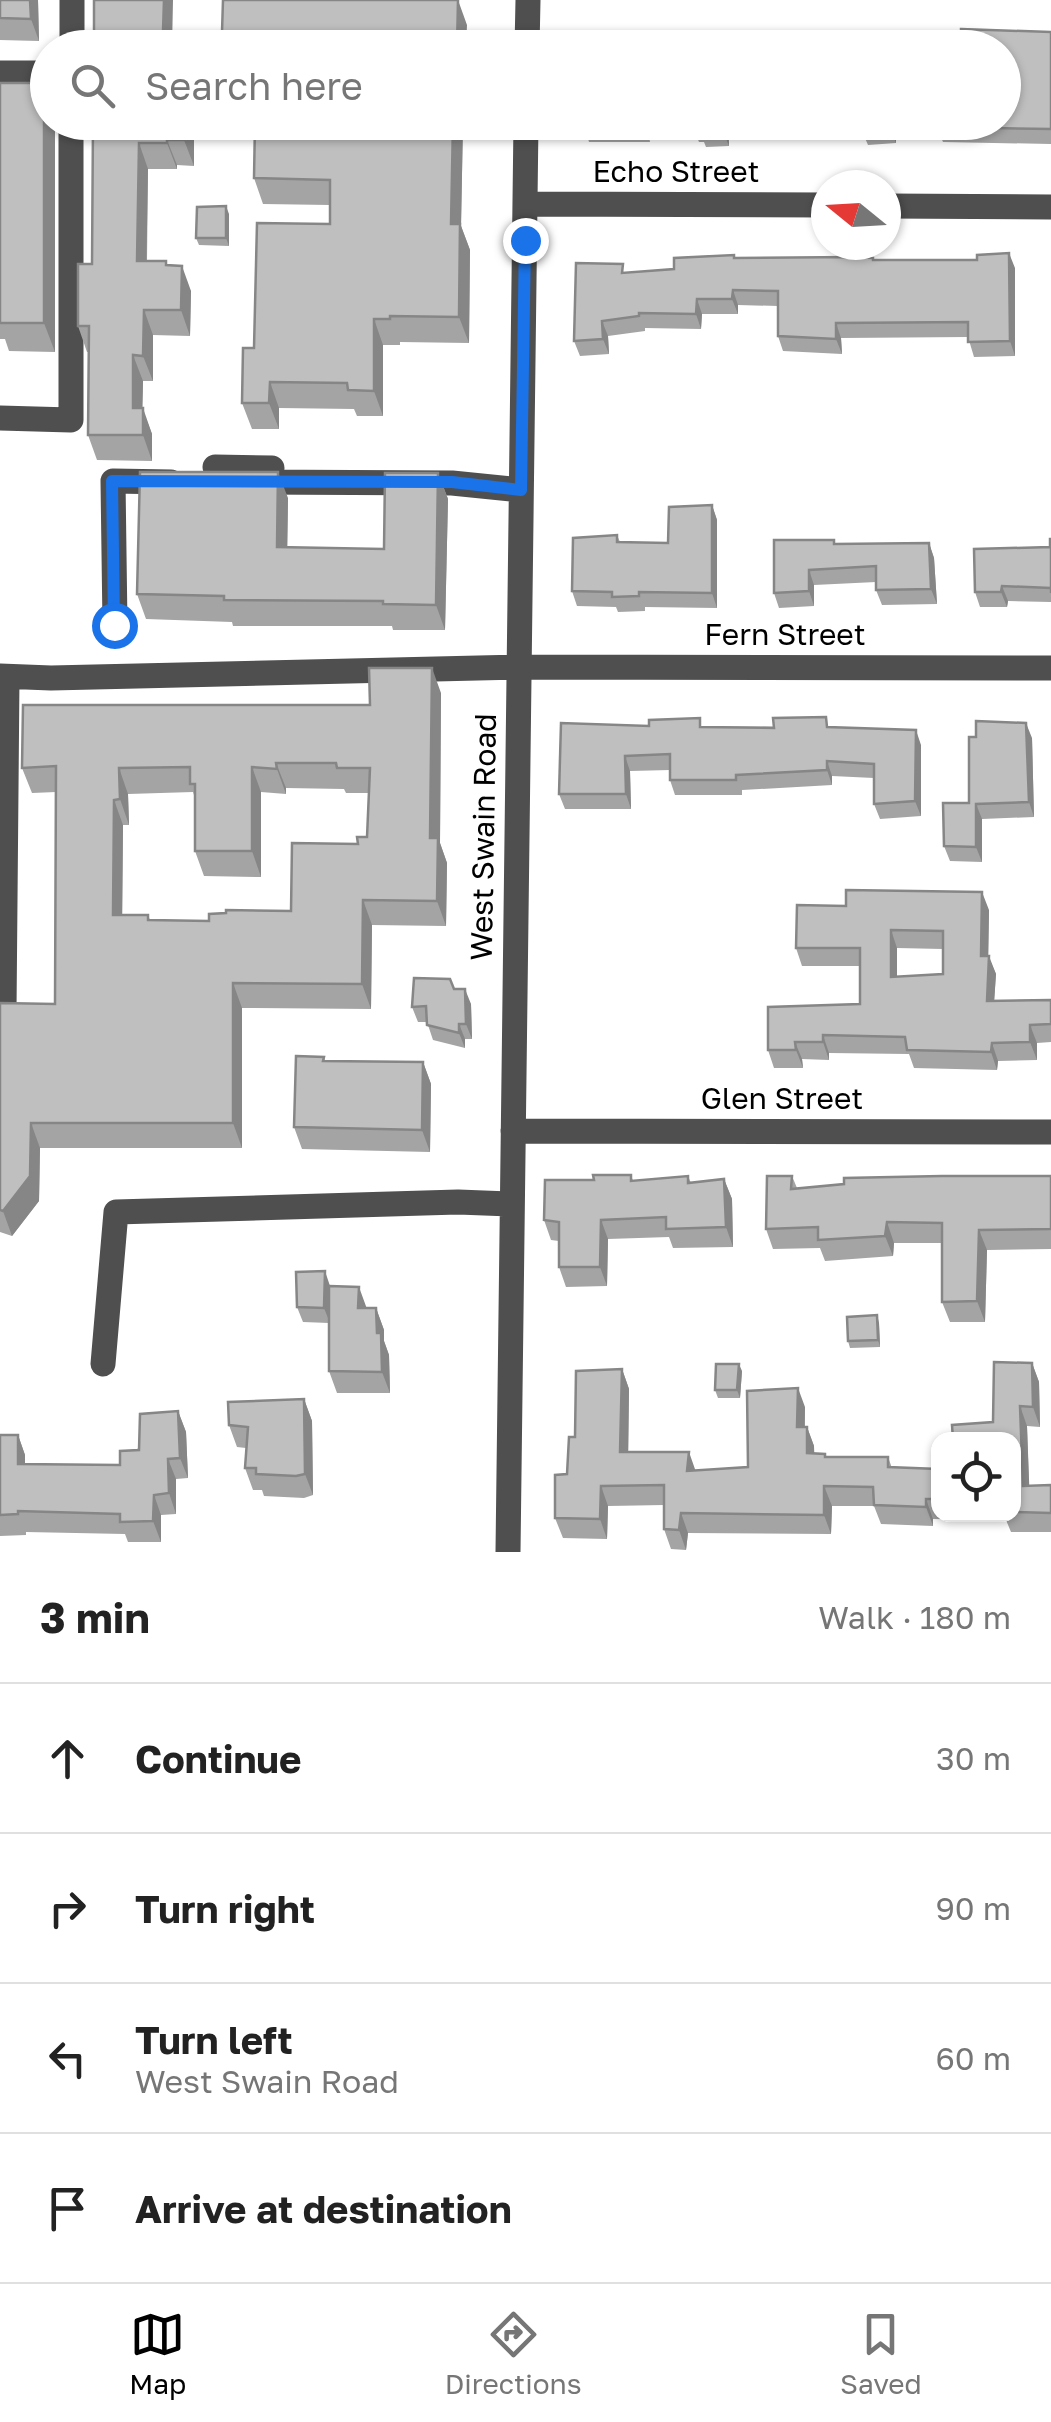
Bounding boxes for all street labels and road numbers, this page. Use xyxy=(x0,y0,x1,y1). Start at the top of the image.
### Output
street label: Echo Street xyxy=(592,153,760,189)
street label: Fern Street xyxy=(704,616,866,652)
street label: West Swain Road xyxy=(463,713,503,961)
street label: Glen Street xyxy=(701,1080,863,1116)

